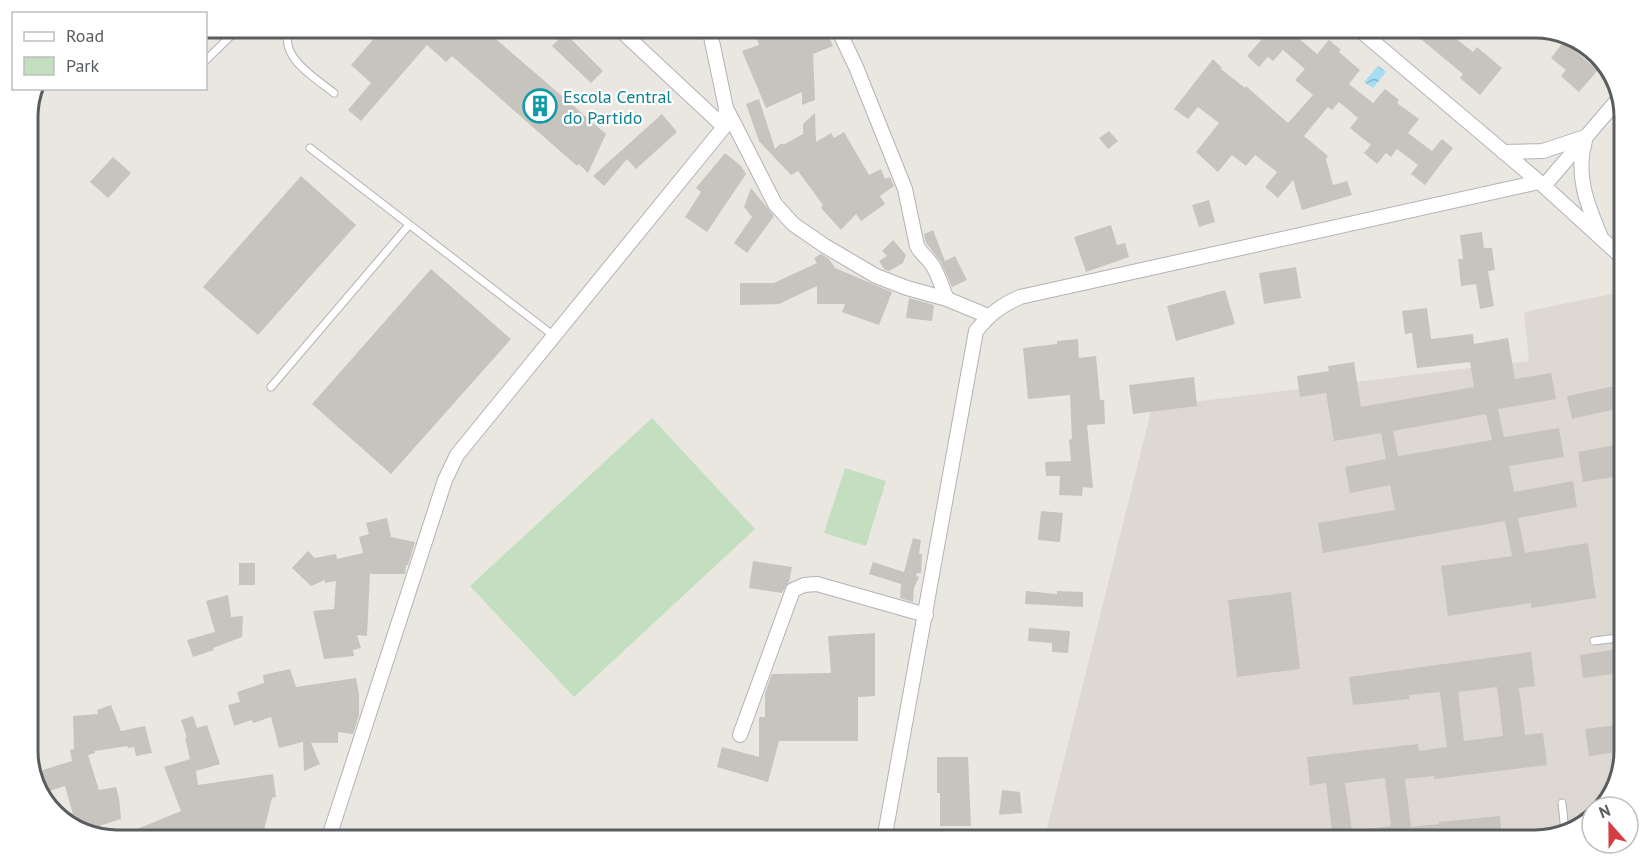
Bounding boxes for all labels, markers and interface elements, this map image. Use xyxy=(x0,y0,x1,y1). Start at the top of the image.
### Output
legend xyxy=(12,12,207,90)
text: Road xyxy=(66,24,104,47)
text: Park xyxy=(66,54,99,77)
place label: Escola Central do Partido xyxy=(563,85,672,129)
building icon: Escola Central do Partido xyxy=(522,88,558,124)
north arrow xyxy=(1580,795,1640,855)
text: N xyxy=(1596,800,1613,822)

